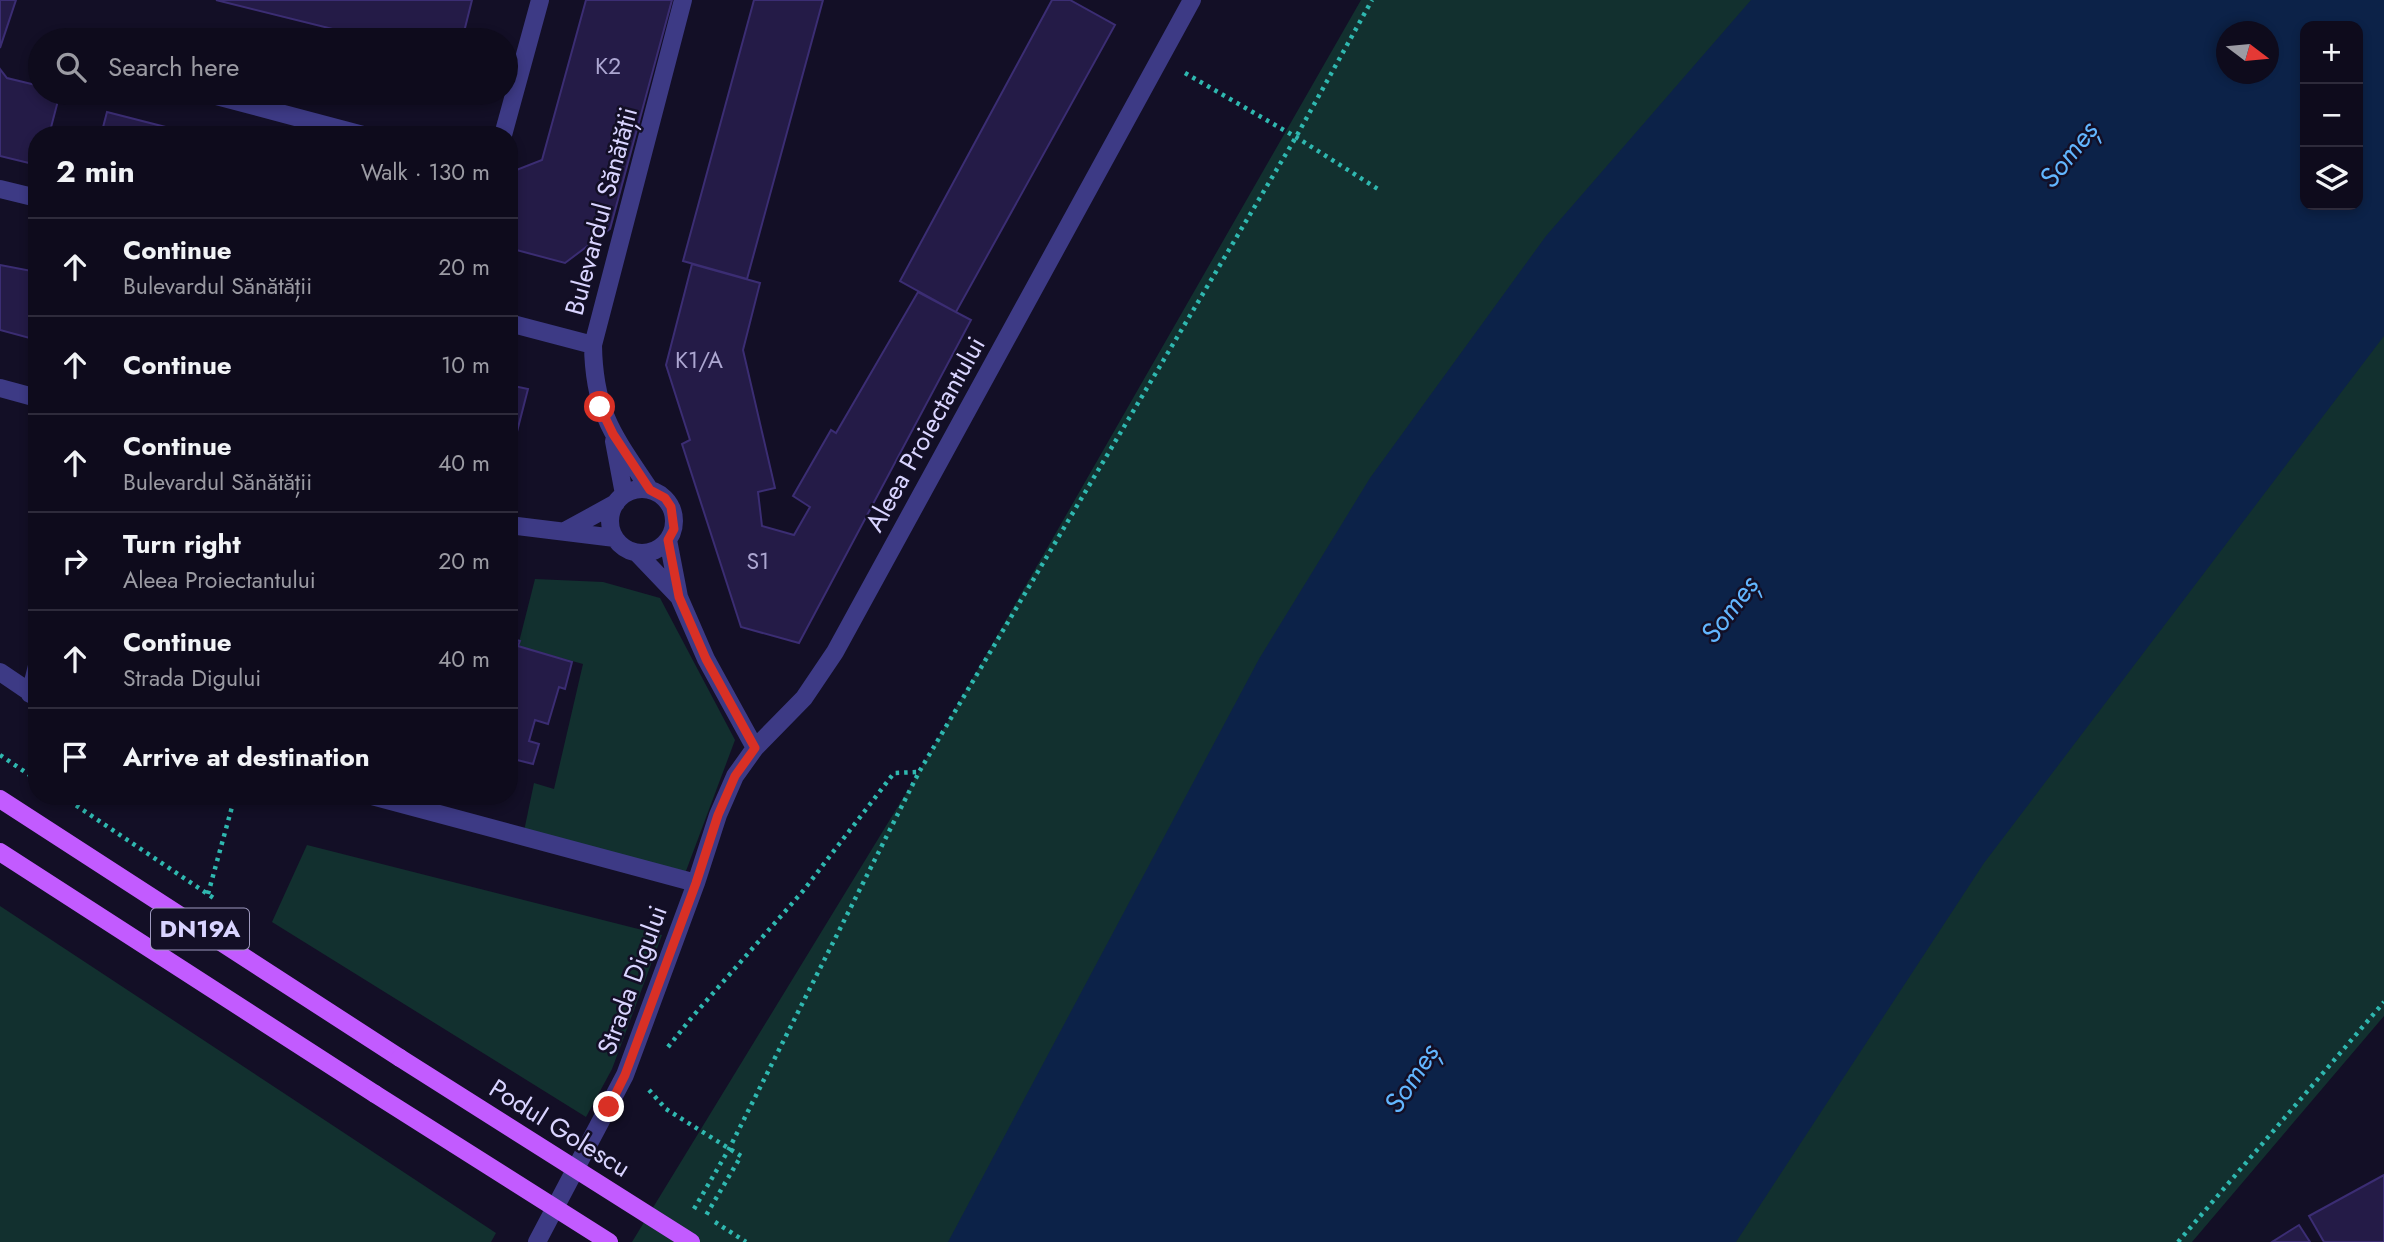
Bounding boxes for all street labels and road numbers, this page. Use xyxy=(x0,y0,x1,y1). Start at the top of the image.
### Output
street label: Bulevardul Sănătății xyxy=(555,103,647,319)
street label: Aleea Proiectantului xyxy=(856,329,994,539)
street label: Strada Digului xyxy=(587,900,677,1060)
road number: DN19A xyxy=(151,909,249,950)
street label: Podul Golescu xyxy=(482,1069,638,1187)

